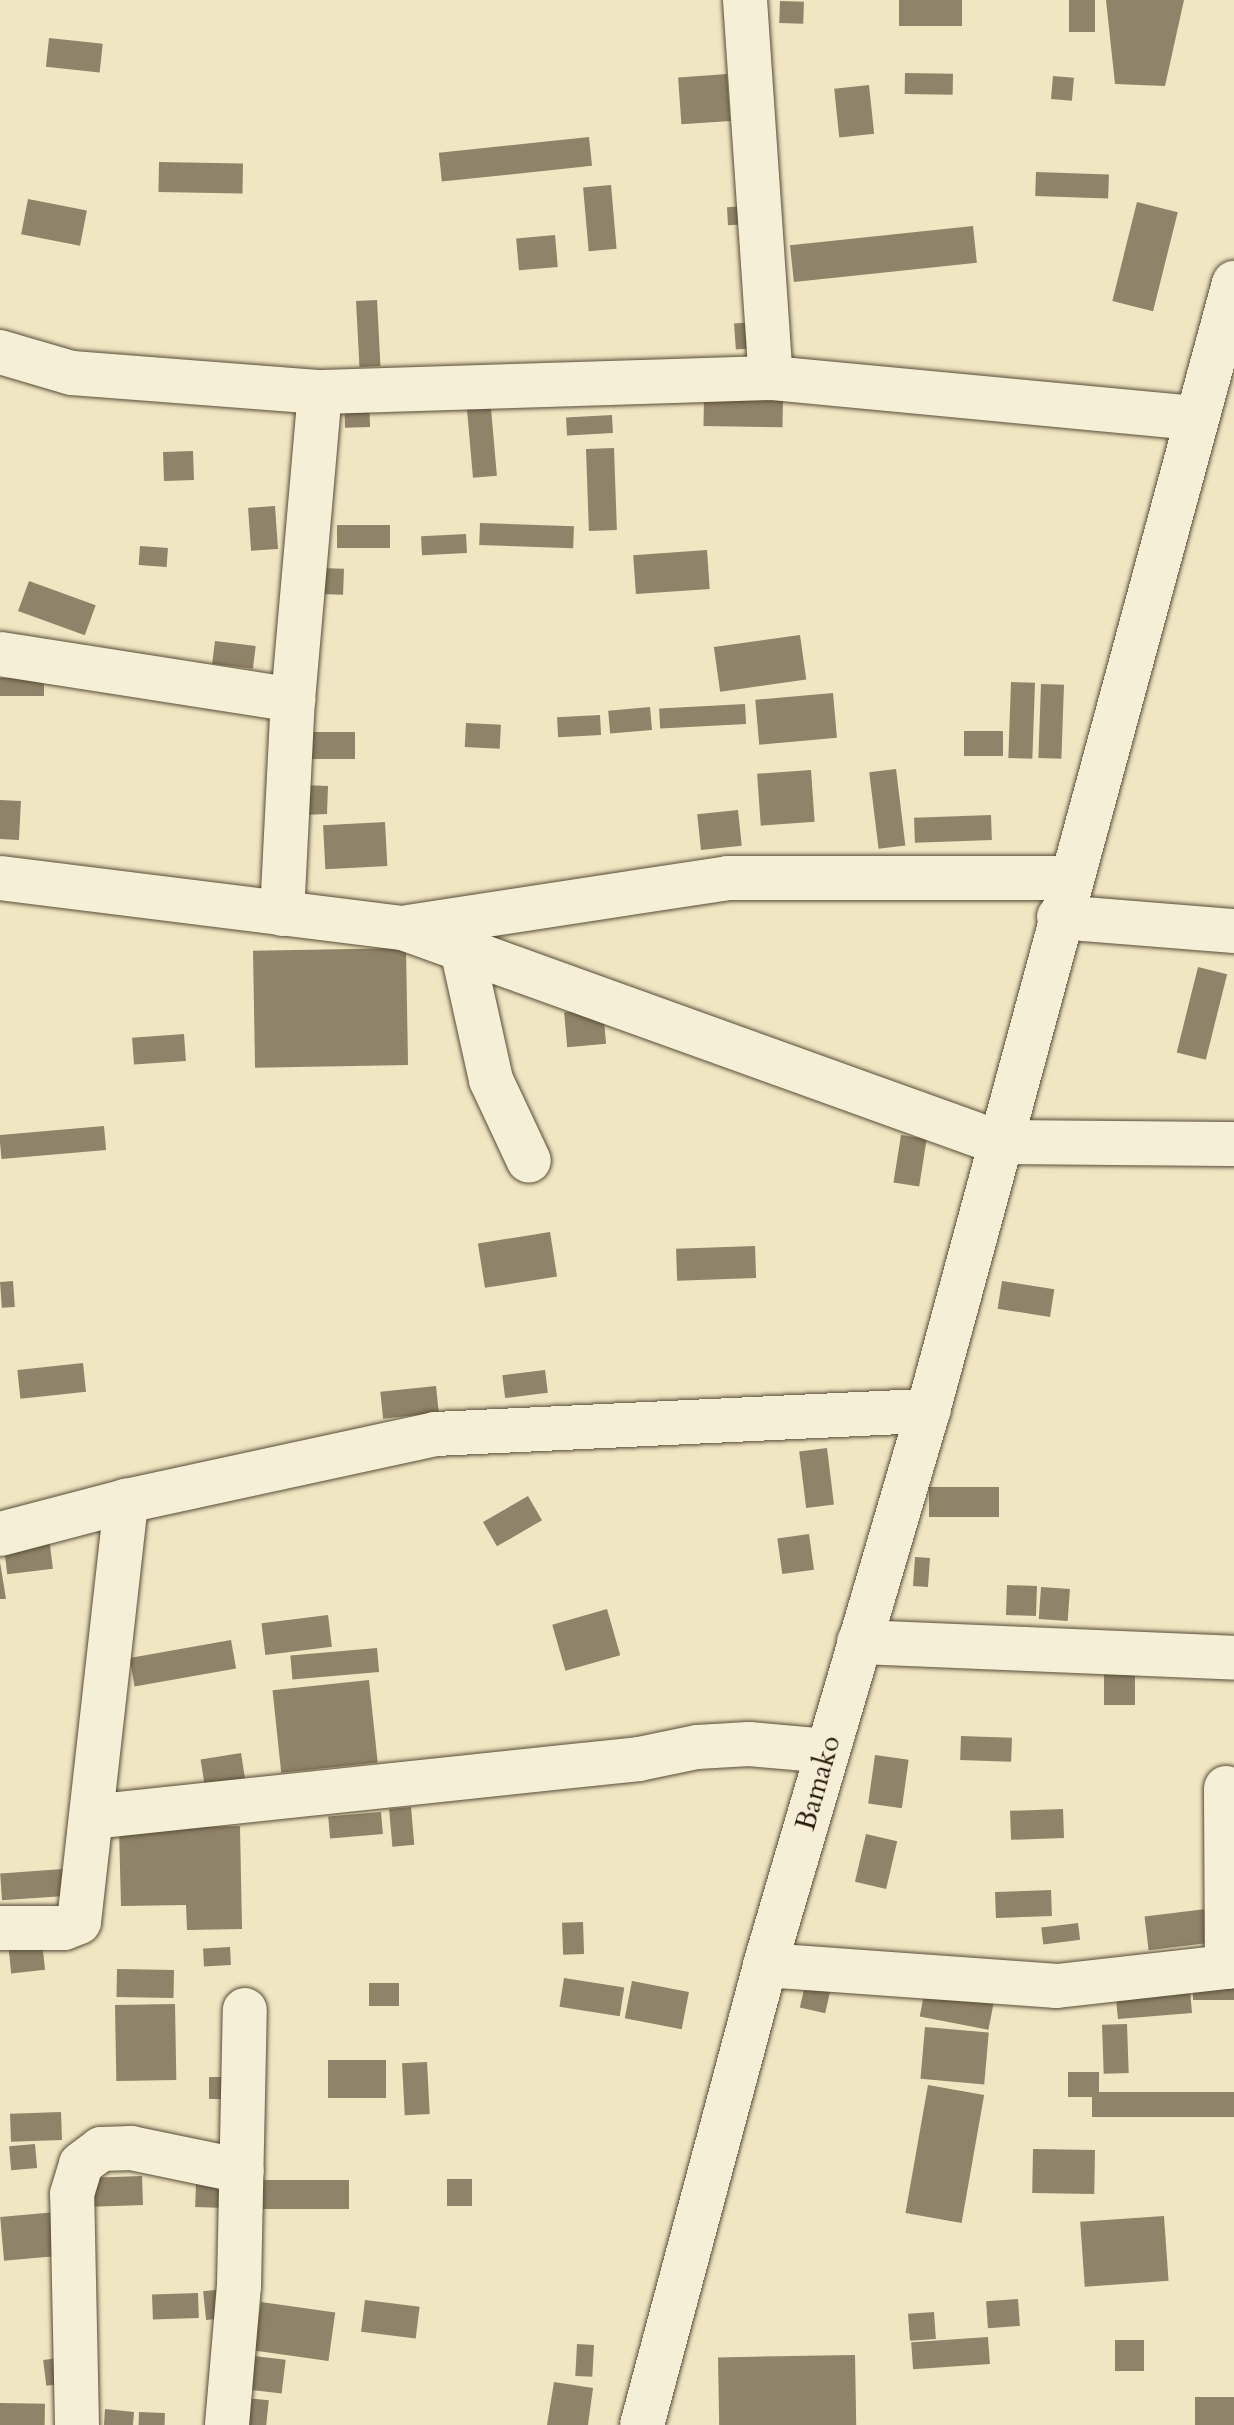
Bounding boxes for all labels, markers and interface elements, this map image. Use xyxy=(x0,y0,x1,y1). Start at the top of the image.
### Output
street label: Bamako xyxy=(788,1732,848,1834)

